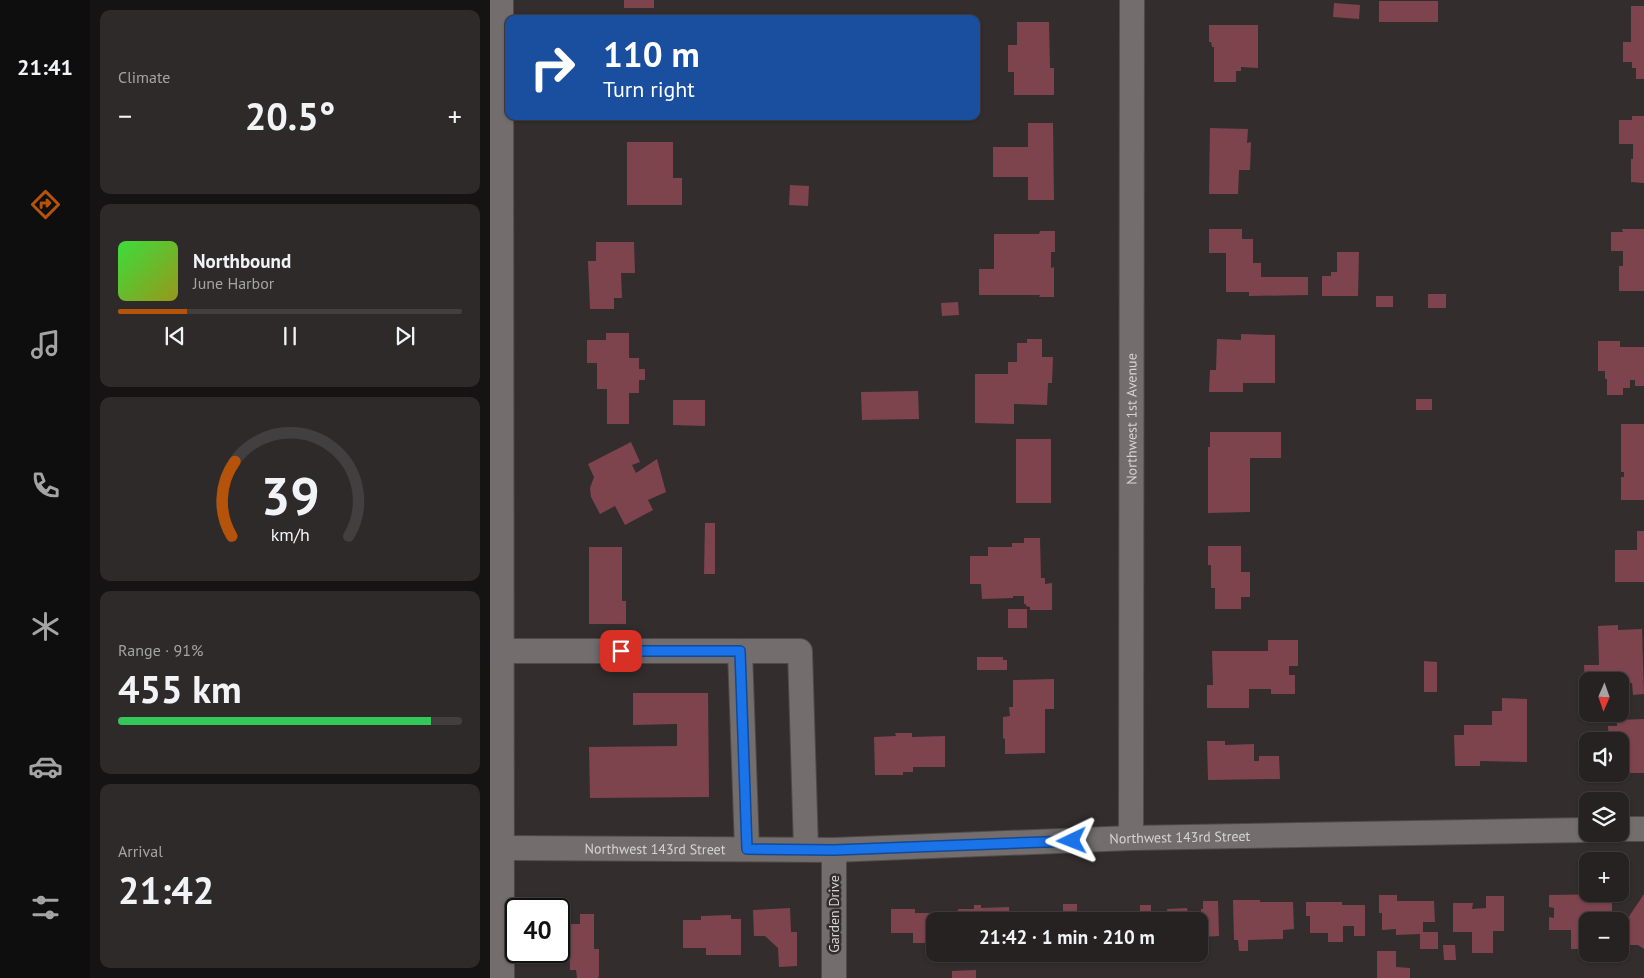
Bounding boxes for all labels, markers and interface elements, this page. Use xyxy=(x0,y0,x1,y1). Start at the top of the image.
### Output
text: 110 m xyxy=(603,31,700,77)
icon: right xyxy=(520,35,585,100)
text: 21:41 xyxy=(17,53,73,81)
text: Climate xyxy=(118,67,170,87)
text: Turn right xyxy=(603,75,695,103)
text: 20.5° xyxy=(245,91,335,140)
text: − xyxy=(118,97,132,134)
text: + xyxy=(448,97,462,134)
icon: directions xyxy=(28,187,63,222)
text: Northbound xyxy=(193,249,291,273)
text: June Harbor xyxy=(193,273,274,293)
icon: previous xyxy=(161,322,189,350)
icon: pause xyxy=(276,322,304,350)
icon: next xyxy=(391,322,419,350)
icon: music xyxy=(28,327,63,362)
street label: Northwest 1st Avenue xyxy=(1122,353,1141,485)
text: 39 xyxy=(261,462,319,529)
icon: phone xyxy=(28,468,63,503)
text: km/h xyxy=(270,523,310,546)
icon: climate xyxy=(28,609,63,644)
pin xyxy=(600,630,642,672)
icon: arrive xyxy=(607,637,635,665)
text: Range · 91% xyxy=(118,640,203,660)
text: 455 km xyxy=(118,664,242,713)
north arrow xyxy=(1579,672,1629,722)
map controls xyxy=(1579,672,1629,962)
button: sound xyxy=(1579,732,1629,782)
icon: car xyxy=(28,749,63,784)
button: layers xyxy=(1579,792,1629,842)
position arrow xyxy=(1045,814,1097,866)
street label: Northwest 143rd Street xyxy=(1109,827,1251,848)
street label: Northwest 143rd Street xyxy=(584,840,726,858)
text: Arrival xyxy=(118,841,163,861)
button: + xyxy=(1579,852,1629,902)
text: 21:42 xyxy=(118,865,214,914)
street label: Garden Drive xyxy=(825,875,843,953)
icon: filters xyxy=(28,890,63,925)
speed limit sign: 40 xyxy=(505,898,570,963)
button: − xyxy=(1579,912,1629,962)
text: 21:42 · 1 min · 210 m xyxy=(979,925,1155,949)

